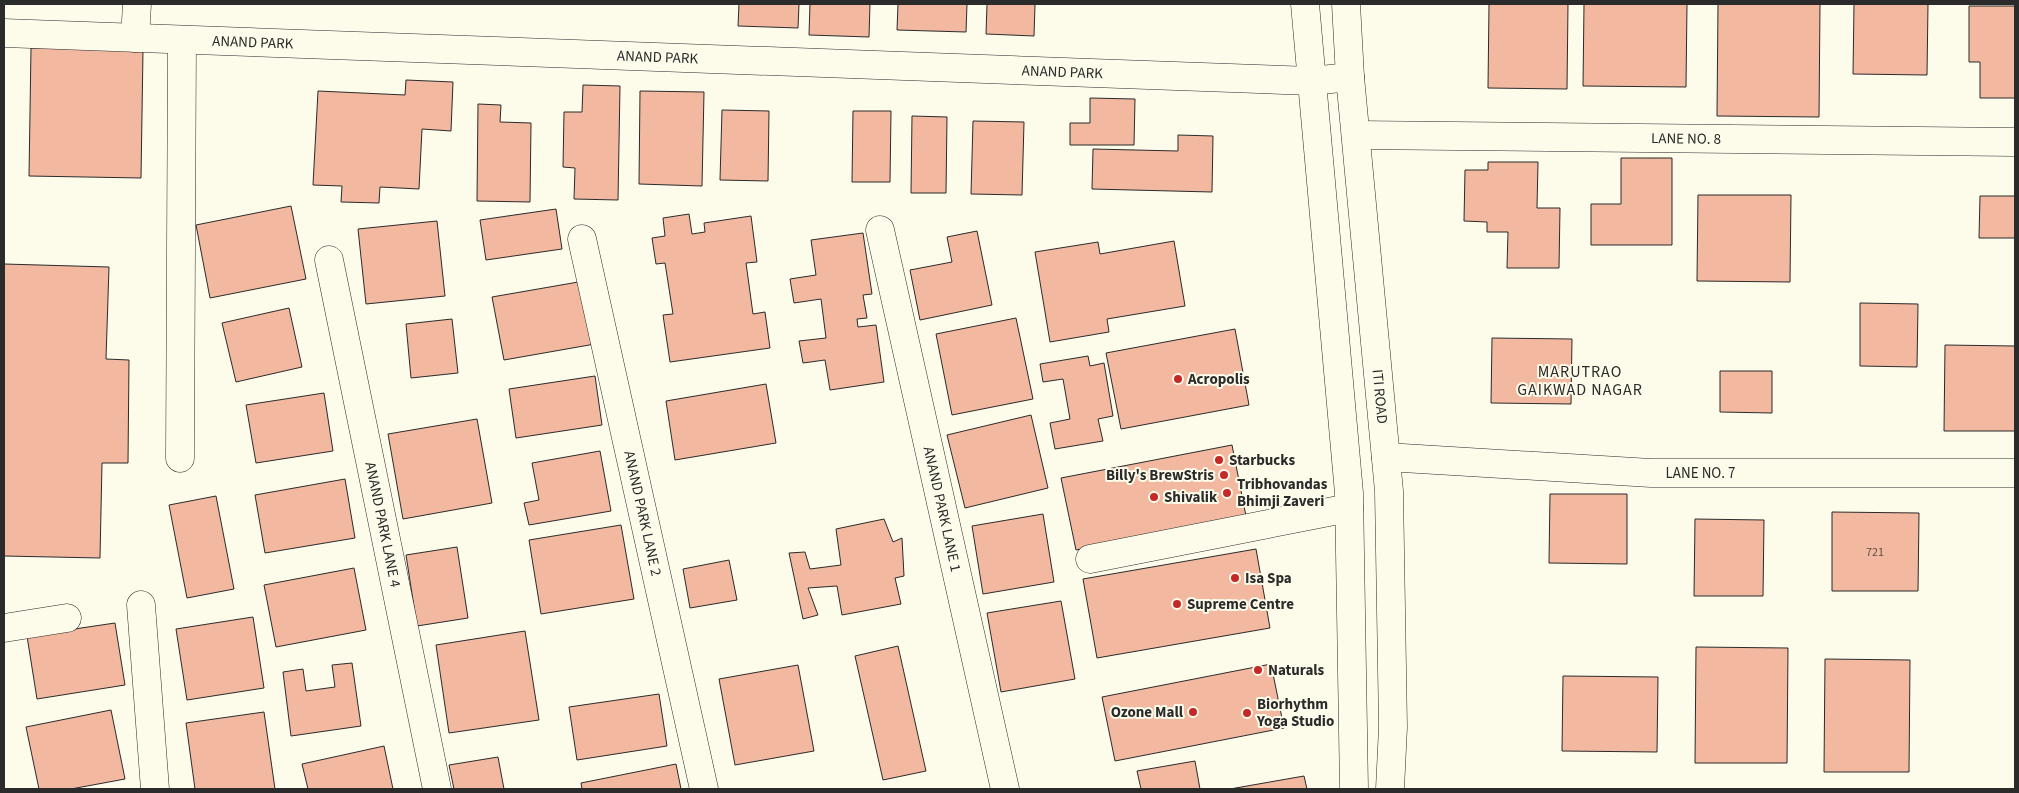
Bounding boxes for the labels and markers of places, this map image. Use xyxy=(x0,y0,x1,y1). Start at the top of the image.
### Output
place label: Acropolis xyxy=(1187,369,1250,390)
marker: Acropolis xyxy=(1172,373,1184,385)
place label: Starbucks xyxy=(1229,450,1296,471)
marker: Starbucks xyxy=(1213,454,1225,466)
place label: Billy's BrewStris xyxy=(1106,465,1214,486)
marker: Billy's BrewStris xyxy=(1218,469,1230,481)
place label: Tribhovandas Bhimji Zaveri xyxy=(1237,474,1328,512)
place label: Shivalik xyxy=(1164,487,1218,508)
marker: Tribhovandas Bhimji Zaveri xyxy=(1221,487,1233,499)
marker: Shivalik xyxy=(1148,491,1160,503)
place label: Isa Spa xyxy=(1245,568,1292,589)
marker: Isa Spa xyxy=(1229,572,1241,584)
place label: Supreme Centre xyxy=(1187,594,1294,615)
marker: Supreme Centre xyxy=(1171,598,1183,610)
place label: Naturals xyxy=(1268,660,1325,681)
marker: Naturals xyxy=(1252,664,1264,676)
place label: Biorhythm Yoga Studio xyxy=(1256,694,1334,732)
place label: Ozone Mall xyxy=(1111,702,1184,723)
marker: Ozone Mall xyxy=(1187,706,1199,718)
marker: Biorhythm Yoga Studio xyxy=(1241,707,1253,719)

